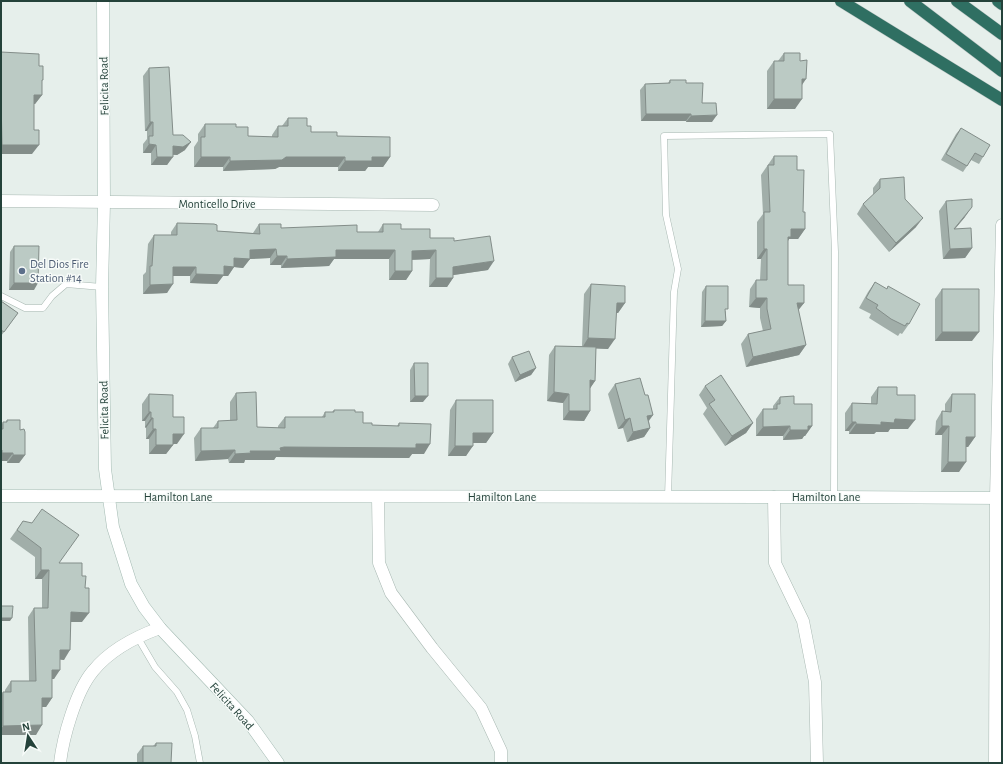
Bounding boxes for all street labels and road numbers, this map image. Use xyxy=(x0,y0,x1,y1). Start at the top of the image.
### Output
street label: Felicita Road xyxy=(97,56,111,116)
street label: Monticello Drive xyxy=(179,198,255,210)
street label: Felicita Road xyxy=(97,380,111,440)
street label: Hamilton Lane xyxy=(144,491,212,503)
street label: Hamilton Lane xyxy=(468,491,536,503)
street label: Hamilton Lane xyxy=(792,491,860,503)
street label: Felicita Road xyxy=(208,680,256,732)

